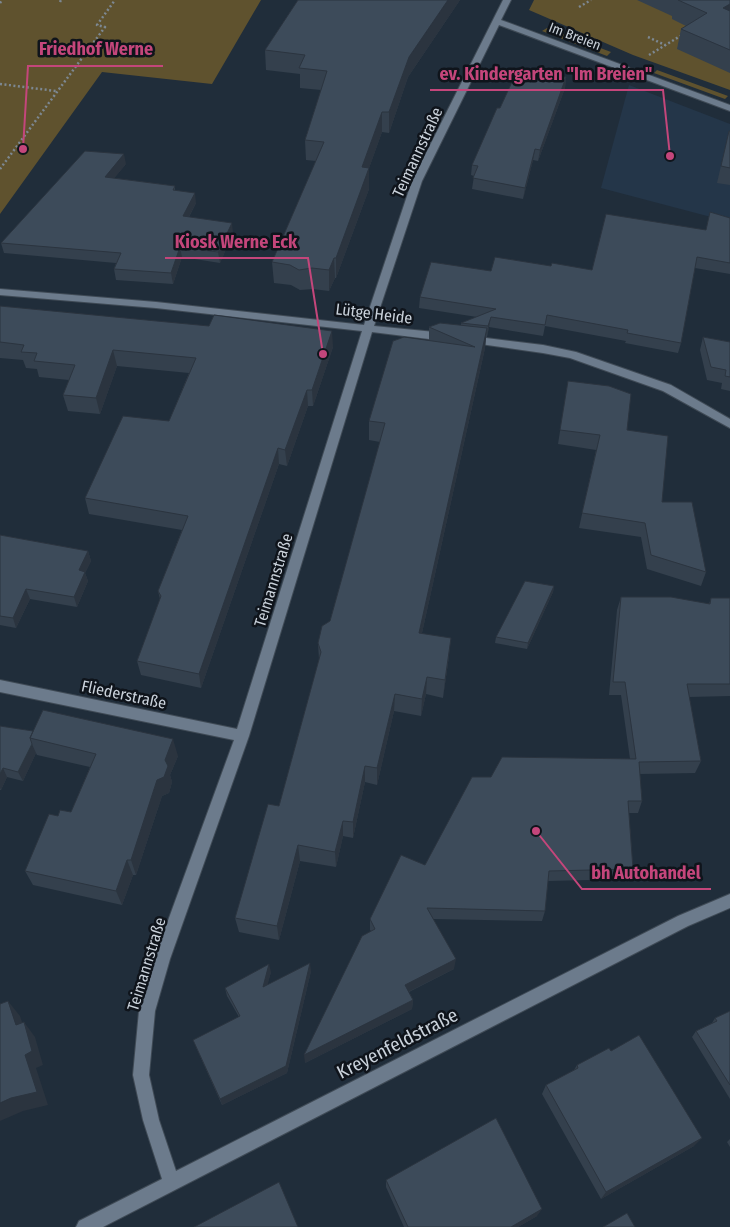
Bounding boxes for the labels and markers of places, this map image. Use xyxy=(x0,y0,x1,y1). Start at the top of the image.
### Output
callout: Friedhof Werne xyxy=(28,33,163,66)
callout: ev. Kindergarten "Im Breien" xyxy=(430,57,663,90)
callout: Kiosk Werne Eck xyxy=(165,225,308,258)
callout: bh Autohandel xyxy=(582,856,711,889)

